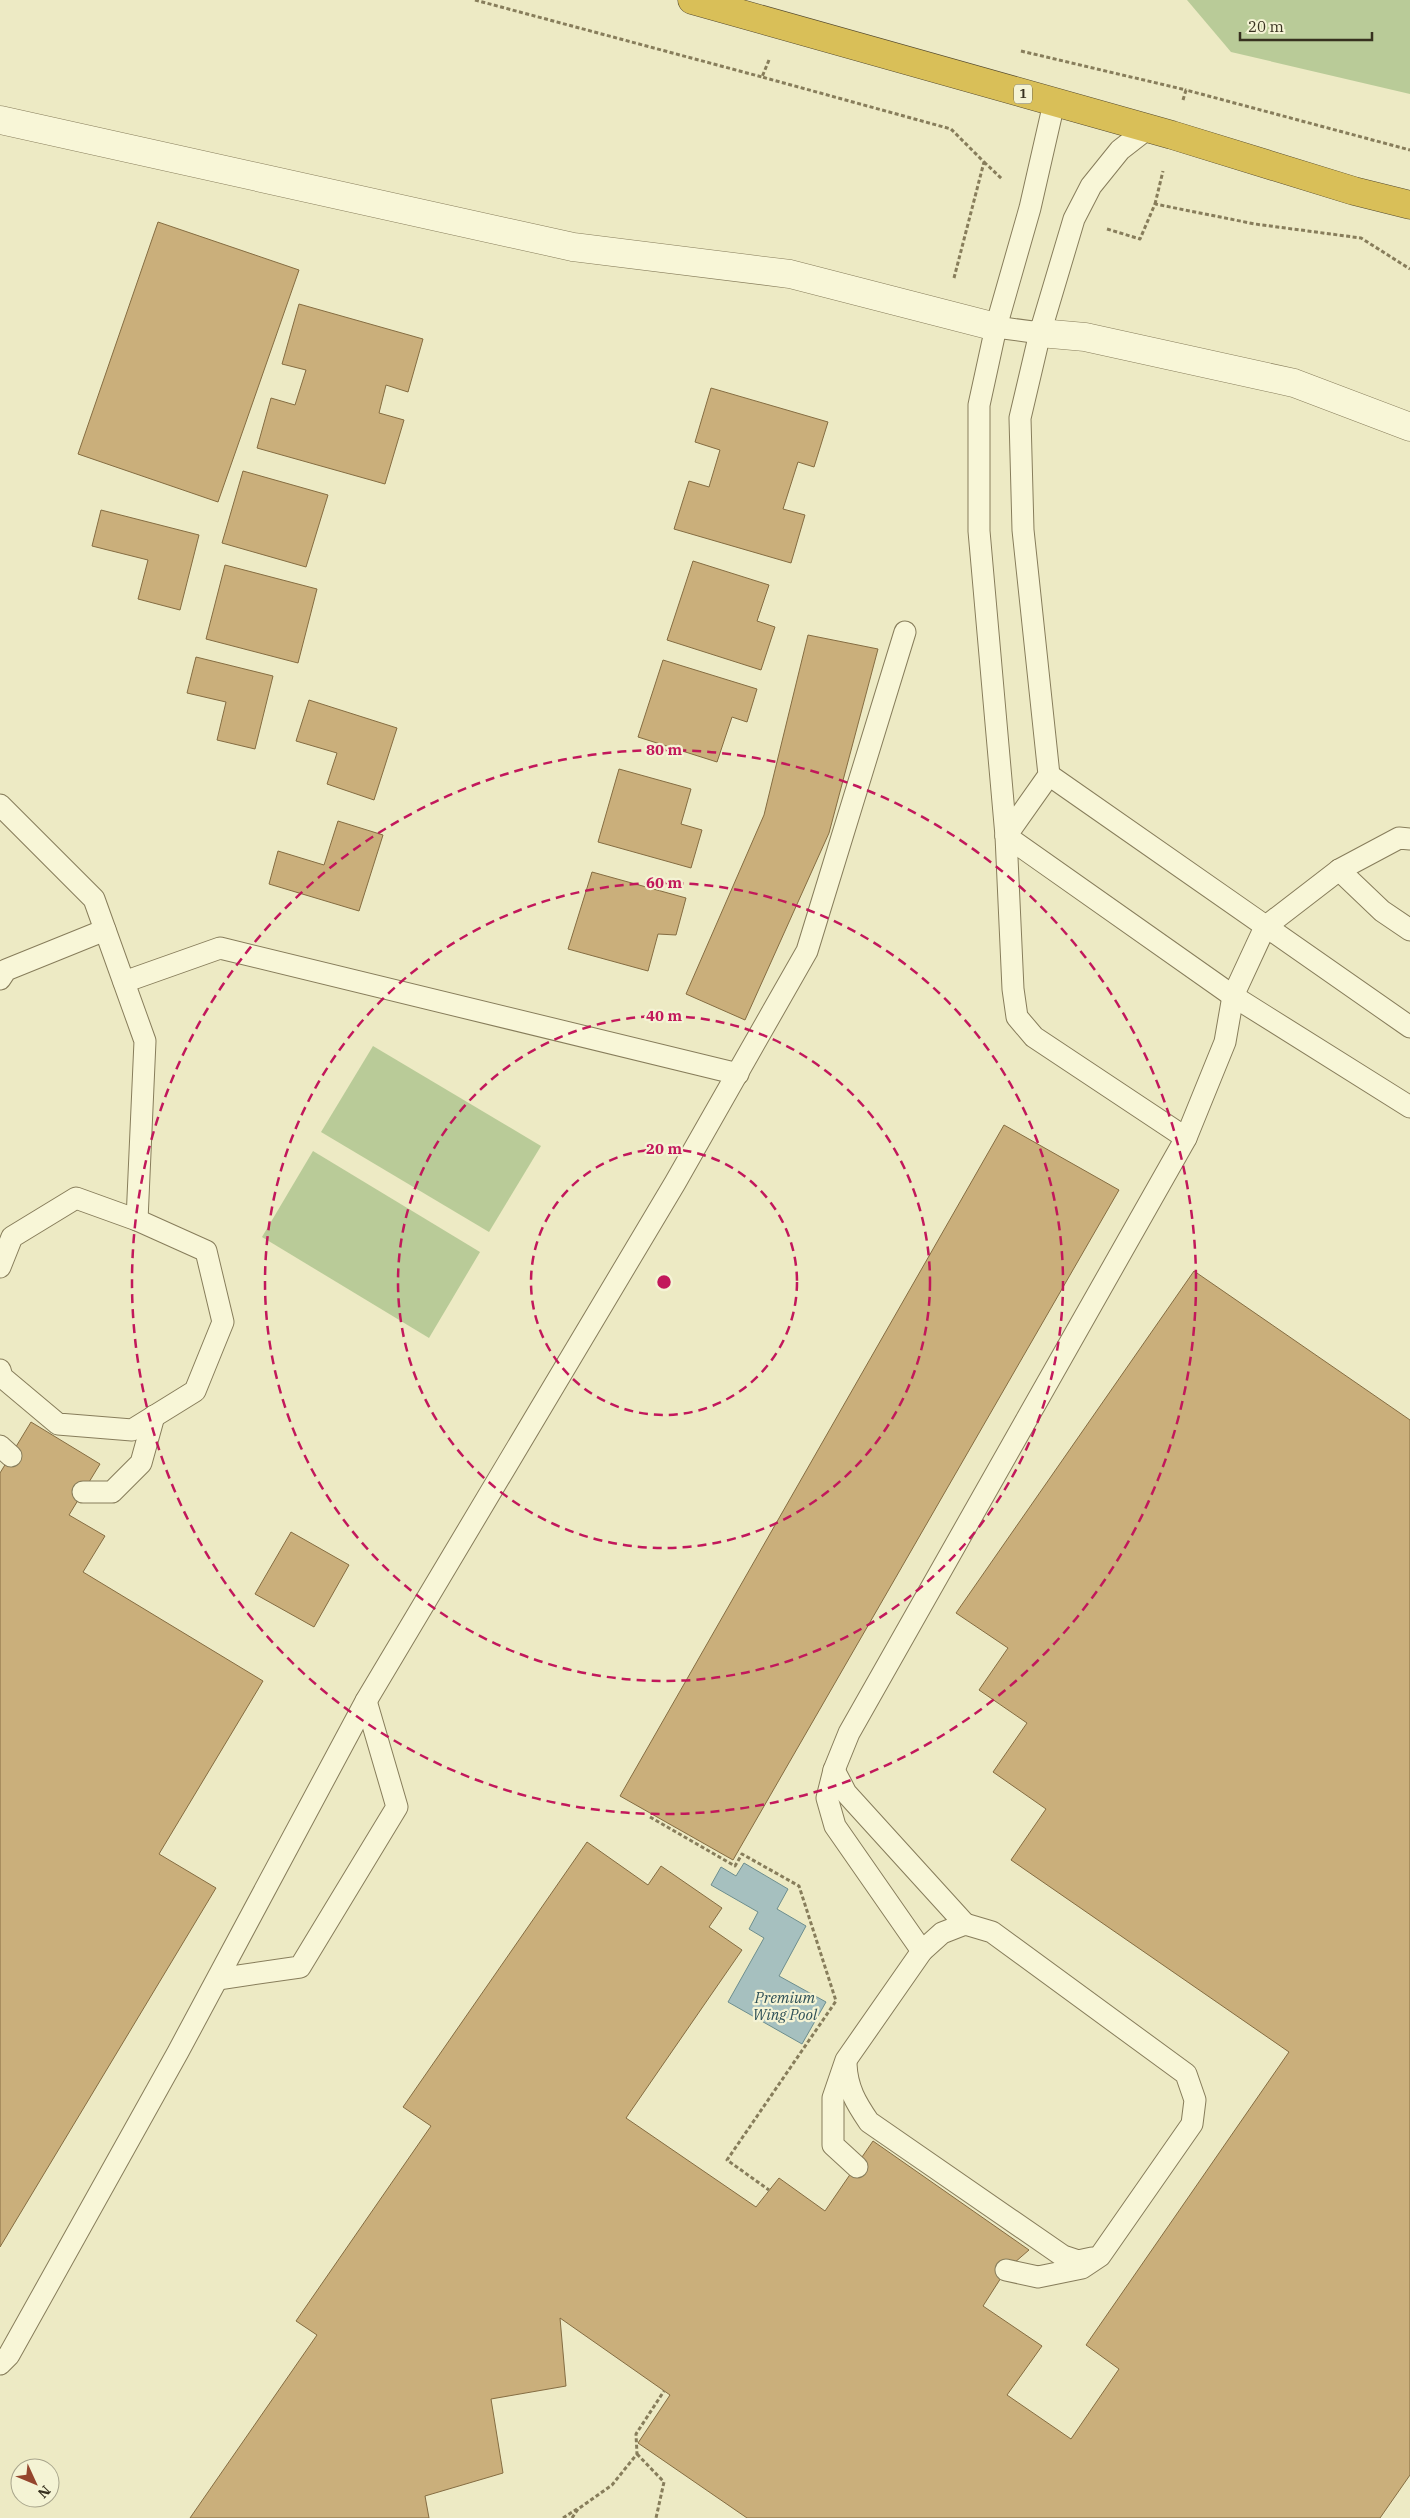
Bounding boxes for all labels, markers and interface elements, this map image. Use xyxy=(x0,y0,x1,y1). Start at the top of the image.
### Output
scale bar xyxy=(1240,10,1372,42)
text: 20 m xyxy=(1248,17,1284,36)
road number: 1 xyxy=(1014,85,1032,104)
text: 80 m xyxy=(646,740,682,759)
text: 60 m xyxy=(646,873,682,892)
text: 40 m xyxy=(646,1006,682,1025)
text: 20 m xyxy=(646,1139,682,1158)
centre of rings xyxy=(655,1273,673,1291)
water label: Premium Wing Pool xyxy=(753,1988,818,2024)
north arrow xyxy=(10,2458,60,2508)
text: N xyxy=(34,2482,55,2502)

